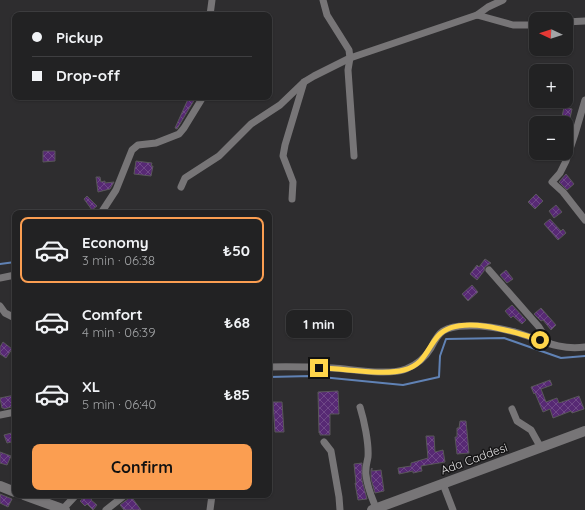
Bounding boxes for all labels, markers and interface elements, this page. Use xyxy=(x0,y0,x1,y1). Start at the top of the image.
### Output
north arrow xyxy=(529,12,573,56)
map controls xyxy=(529,12,573,160)
text: Pickup xyxy=(56,28,103,47)
button: + xyxy=(529,64,573,108)
text: Drop-off xyxy=(56,66,120,85)
button: − xyxy=(529,116,573,160)
icon: car xyxy=(34,232,70,268)
text: Economy xyxy=(82,233,149,252)
text: ₺50 xyxy=(223,241,250,260)
text: 3 min · 06:38 xyxy=(82,252,155,268)
icon: car xyxy=(34,304,70,340)
text: Comfort xyxy=(82,305,143,324)
callout: 1 min xyxy=(286,310,352,338)
text: ₺68 xyxy=(224,313,250,332)
text: 1 min xyxy=(303,316,335,332)
text: 4 min · 06:39 xyxy=(82,324,155,340)
route start xyxy=(531,331,549,349)
route end xyxy=(310,359,328,377)
icon: car xyxy=(34,376,70,412)
text: XL xyxy=(82,377,100,396)
text: ₺85 xyxy=(224,385,250,404)
text: 5 min · 06:40 xyxy=(82,396,156,412)
street label: Ada Caddesi xyxy=(438,439,509,478)
button: Confirm xyxy=(32,444,252,490)

